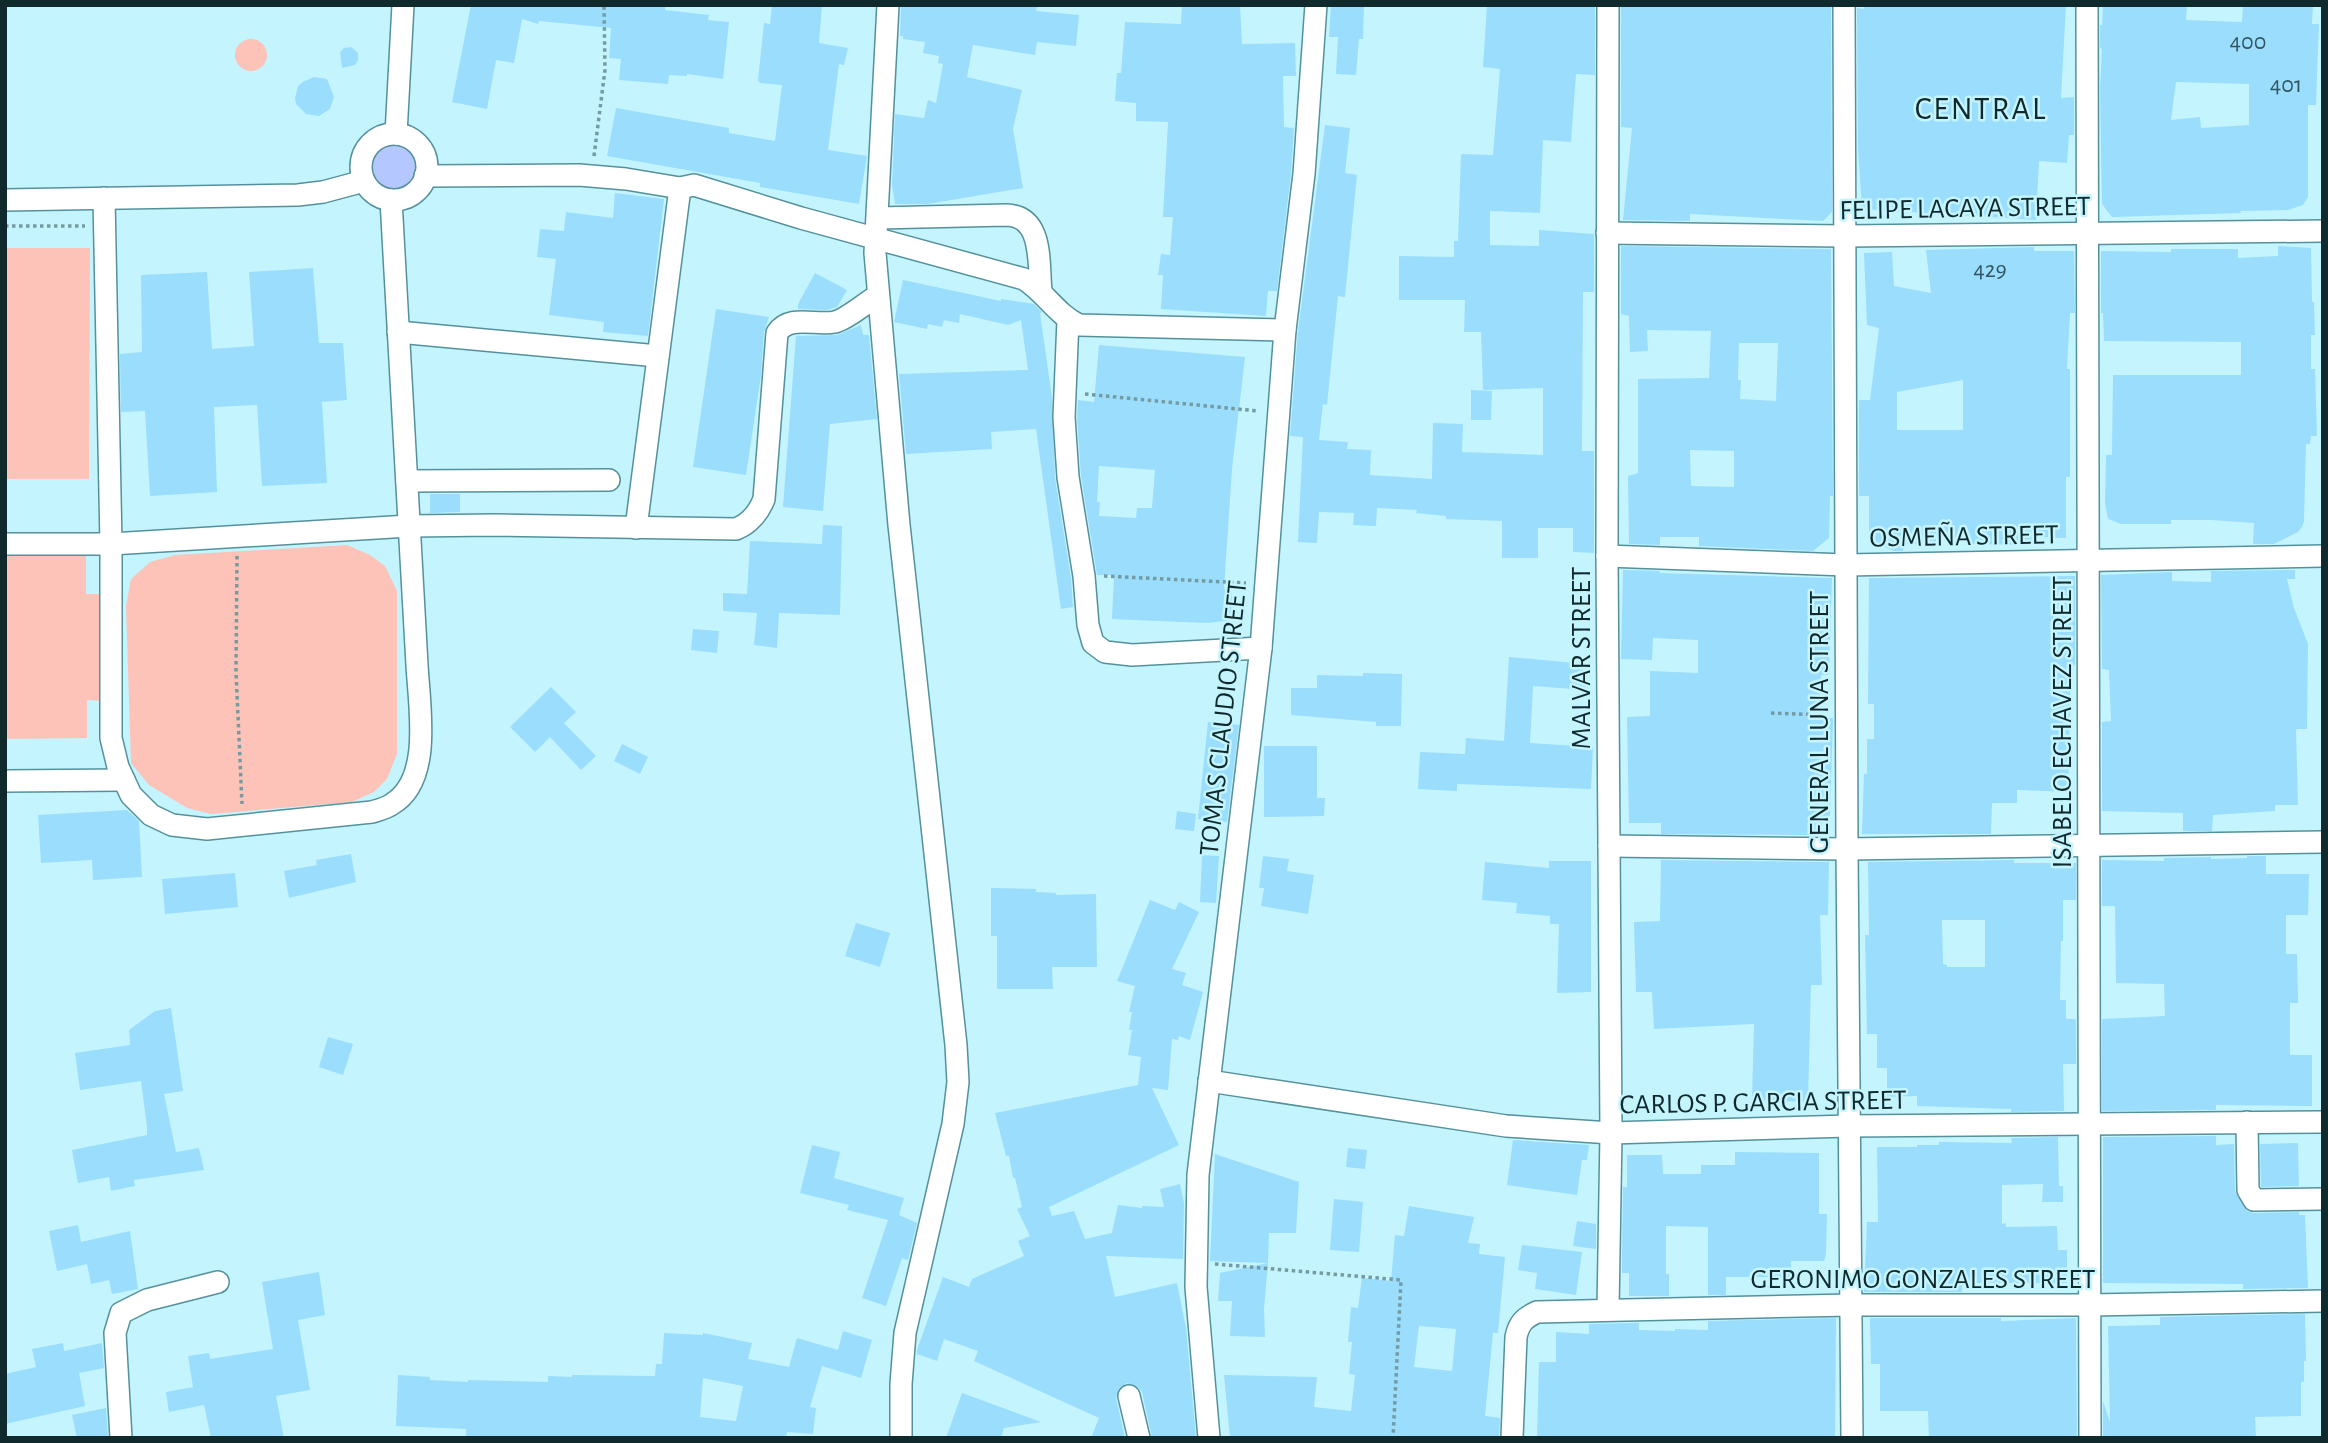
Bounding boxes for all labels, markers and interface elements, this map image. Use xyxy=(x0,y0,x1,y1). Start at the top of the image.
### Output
house number: 400 xyxy=(2230,30,2266,54)
house number: 401 xyxy=(2270,73,2302,97)
district label: CENTRAL xyxy=(1915,93,2047,125)
street label: FELIPE LACAYA STREET xyxy=(1839,193,2091,225)
house number: 429 xyxy=(1973,258,2007,282)
street label: OSMEÑA STREET xyxy=(1869,519,2059,553)
street label: MALVAR STREET xyxy=(1568,566,1596,749)
street label: ISABELO ECHAVEZ STREET xyxy=(2049,576,2077,868)
street label: TOMAS CLAUDIO STREET xyxy=(1196,579,1252,857)
street label: GENERAL LUNA STREET xyxy=(1806,590,1834,853)
street label: CARLOS P. GARCIA STREET xyxy=(1619,1086,1907,1120)
street label: GERONIMO GONZALES STREET xyxy=(1751,1266,2096,1294)

